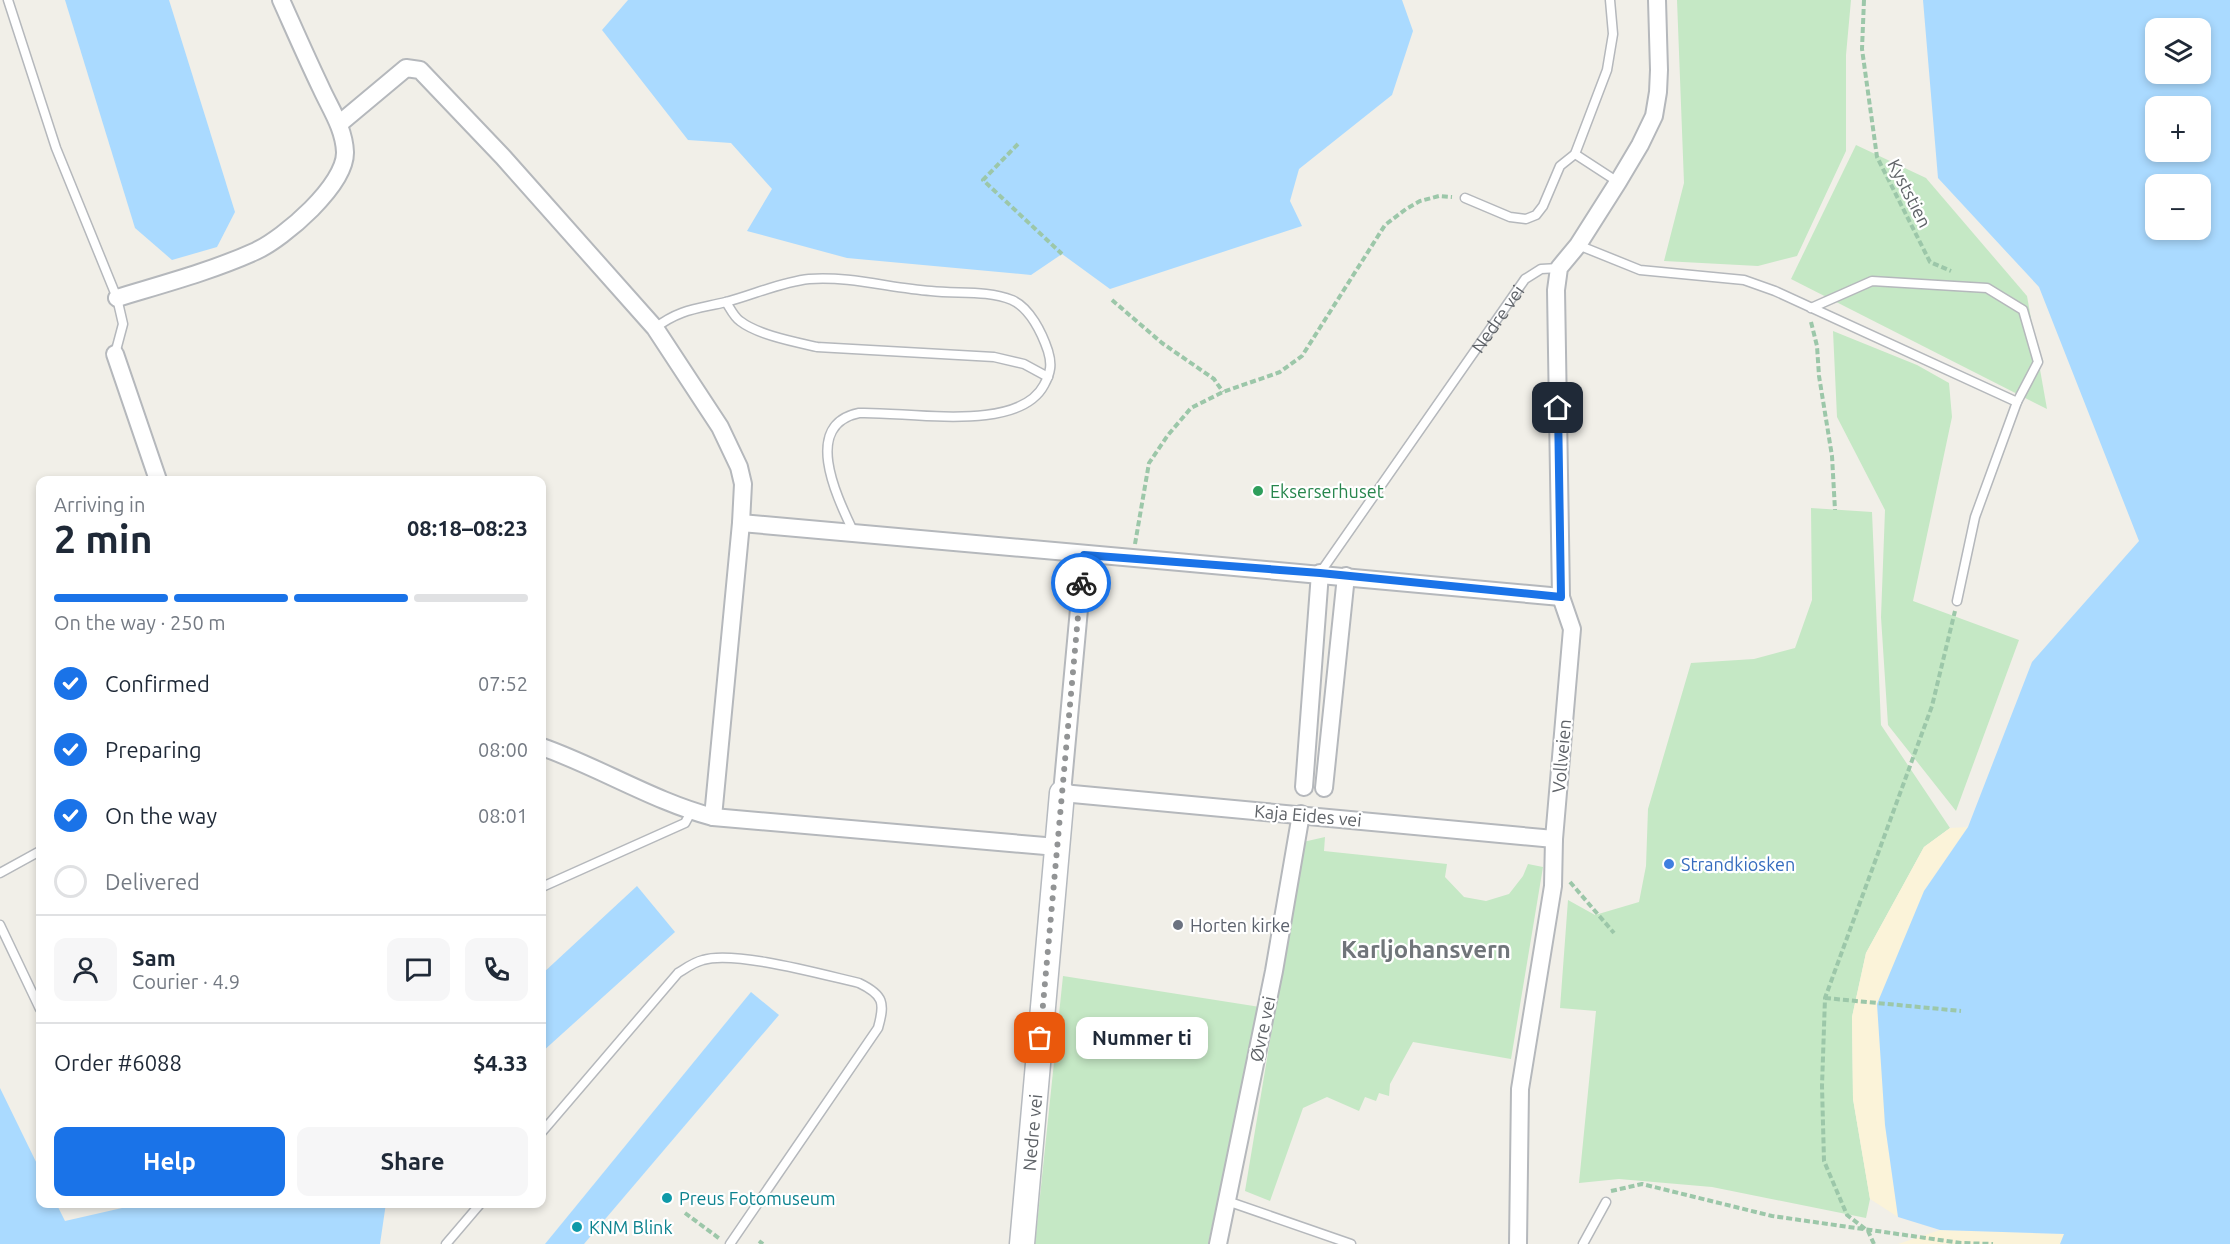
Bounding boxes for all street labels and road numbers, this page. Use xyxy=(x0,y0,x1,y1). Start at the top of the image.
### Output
street label: Kyststien xyxy=(1884,156,1936,230)
street label: Nedre vei xyxy=(1467,281,1528,356)
street label: Vollveien xyxy=(1548,718,1574,794)
street label: Kaja Eides vei xyxy=(1253,800,1363,830)
street label: Øvre vei xyxy=(1245,994,1279,1064)
street label: Nedre vei xyxy=(1019,1093,1045,1172)

